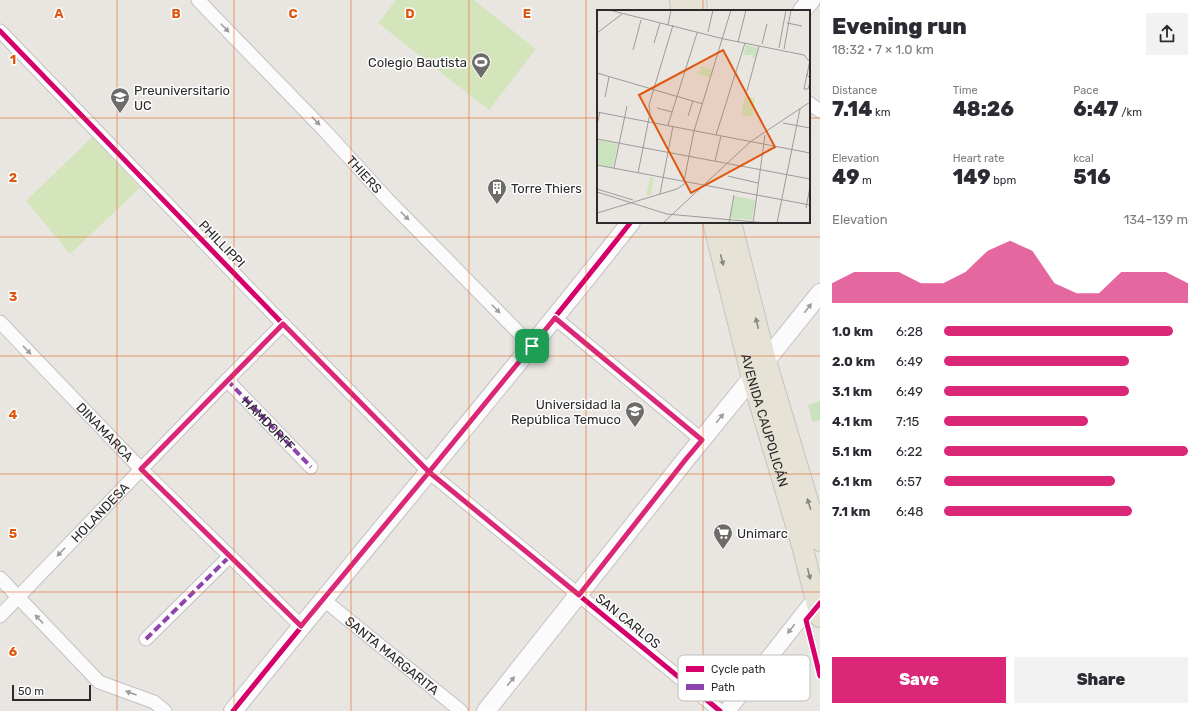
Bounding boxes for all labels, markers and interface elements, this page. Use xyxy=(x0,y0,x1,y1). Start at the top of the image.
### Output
text: A xyxy=(54,6,64,21)
text: B xyxy=(171,6,181,21)
text: C xyxy=(288,6,298,21)
text: D xyxy=(405,6,415,21)
text: E xyxy=(523,6,531,21)
inset map xyxy=(597,10,810,223)
text: Evening run xyxy=(832,13,967,40)
button: share xyxy=(1146,13,1188,55)
one-way arrow xyxy=(221,23,230,33)
text: 18:32 · 7 × 1.0 km xyxy=(832,42,934,57)
sports icon: Colegio Bautista xyxy=(470,51,492,79)
text: 1 xyxy=(10,52,16,67)
place label: Colegio Bautista xyxy=(368,55,467,71)
place label: Preuniversitario UC xyxy=(134,83,230,113)
text: Distance xyxy=(832,84,877,97)
text: Time xyxy=(953,84,978,97)
text: Pace xyxy=(1073,84,1099,97)
school or university icon: Preuniversitario UC xyxy=(109,86,131,114)
text: 7.14 xyxy=(832,97,872,121)
text: 48:26 xyxy=(953,97,1014,121)
text: 6:47 xyxy=(1073,97,1119,121)
text: km xyxy=(872,106,890,119)
text: /km xyxy=(1119,106,1142,119)
one-way arrow xyxy=(311,116,321,126)
text: Elevation xyxy=(832,152,879,165)
text: Heart rate xyxy=(953,152,1005,165)
text: kcal xyxy=(1073,152,1094,165)
street label: THIERS xyxy=(344,153,385,196)
text: 49 xyxy=(832,165,859,189)
text: 149 xyxy=(953,165,991,189)
text: 516 xyxy=(1073,165,1111,189)
text: 2 xyxy=(9,170,17,185)
text: m xyxy=(859,174,872,187)
text: bpm xyxy=(991,174,1016,187)
building icon: Torre Thiers xyxy=(486,177,508,205)
place label: Torre Thiers xyxy=(511,181,582,196)
one-way arrow xyxy=(400,211,409,221)
text: Elevation xyxy=(832,212,888,227)
text: 134–139 m xyxy=(1124,212,1188,227)
street label: PHILLIPPI xyxy=(196,217,248,271)
one-way arrow xyxy=(719,254,725,266)
text: 3 xyxy=(9,289,18,304)
one-way arrow xyxy=(803,303,812,314)
one-way arrow xyxy=(491,304,501,314)
one-way arrow xyxy=(753,317,759,329)
text: 1.0 km xyxy=(832,324,873,339)
text: 6:28 xyxy=(896,324,923,339)
pin xyxy=(515,329,549,363)
icon: arrive xyxy=(521,335,543,357)
one-way arrow xyxy=(22,345,32,355)
street label: AVENIDA CAUPOLICÁN xyxy=(739,352,792,489)
text: 2.0 km xyxy=(832,354,875,369)
text: 6:49 xyxy=(896,354,923,369)
text: 3.1 km xyxy=(832,384,872,399)
text: 6:49 xyxy=(896,384,923,399)
street label: HAMDORFF xyxy=(239,393,299,454)
place label: Universidad la República Temuco xyxy=(511,397,621,427)
street label: DINAMARCA xyxy=(74,399,137,464)
school or university icon: Universidad la República Temuco xyxy=(624,400,646,428)
text: 4 xyxy=(9,407,18,422)
one-way arrow xyxy=(716,413,724,423)
text: 4.1 km xyxy=(832,414,872,429)
text: 7:15 xyxy=(896,414,919,429)
text: 5.1 km xyxy=(832,444,872,459)
text: 6:22 xyxy=(896,444,922,459)
text: 6.1 km xyxy=(832,474,872,489)
text: 6:57 xyxy=(896,474,922,489)
street label: HOLANDESA xyxy=(68,479,132,545)
one-way arrow xyxy=(806,498,812,510)
text: 7.1 km xyxy=(832,504,870,519)
text: 6:48 xyxy=(896,504,924,519)
supermarket icon: Unimarc xyxy=(712,522,734,550)
text: 5 xyxy=(9,526,17,541)
place label: Unimarc xyxy=(737,526,788,541)
one-way arrow xyxy=(56,547,65,557)
one-way arrow xyxy=(807,568,813,580)
street label: SAN CARLOS xyxy=(593,590,663,652)
one-way arrow xyxy=(35,613,44,624)
street label: SANTA MARGARITA xyxy=(343,613,442,698)
one-way arrow xyxy=(787,624,796,635)
text: 6 xyxy=(9,644,18,659)
legend xyxy=(678,655,810,701)
button: Save xyxy=(832,657,1006,703)
button: Share xyxy=(1014,657,1188,703)
text: Cycle path xyxy=(711,663,765,676)
one-way arrow xyxy=(506,675,515,686)
text: Path xyxy=(711,681,735,694)
scale bar xyxy=(12,683,91,702)
text: 50 m xyxy=(18,685,44,698)
one-way arrow xyxy=(124,690,136,696)

